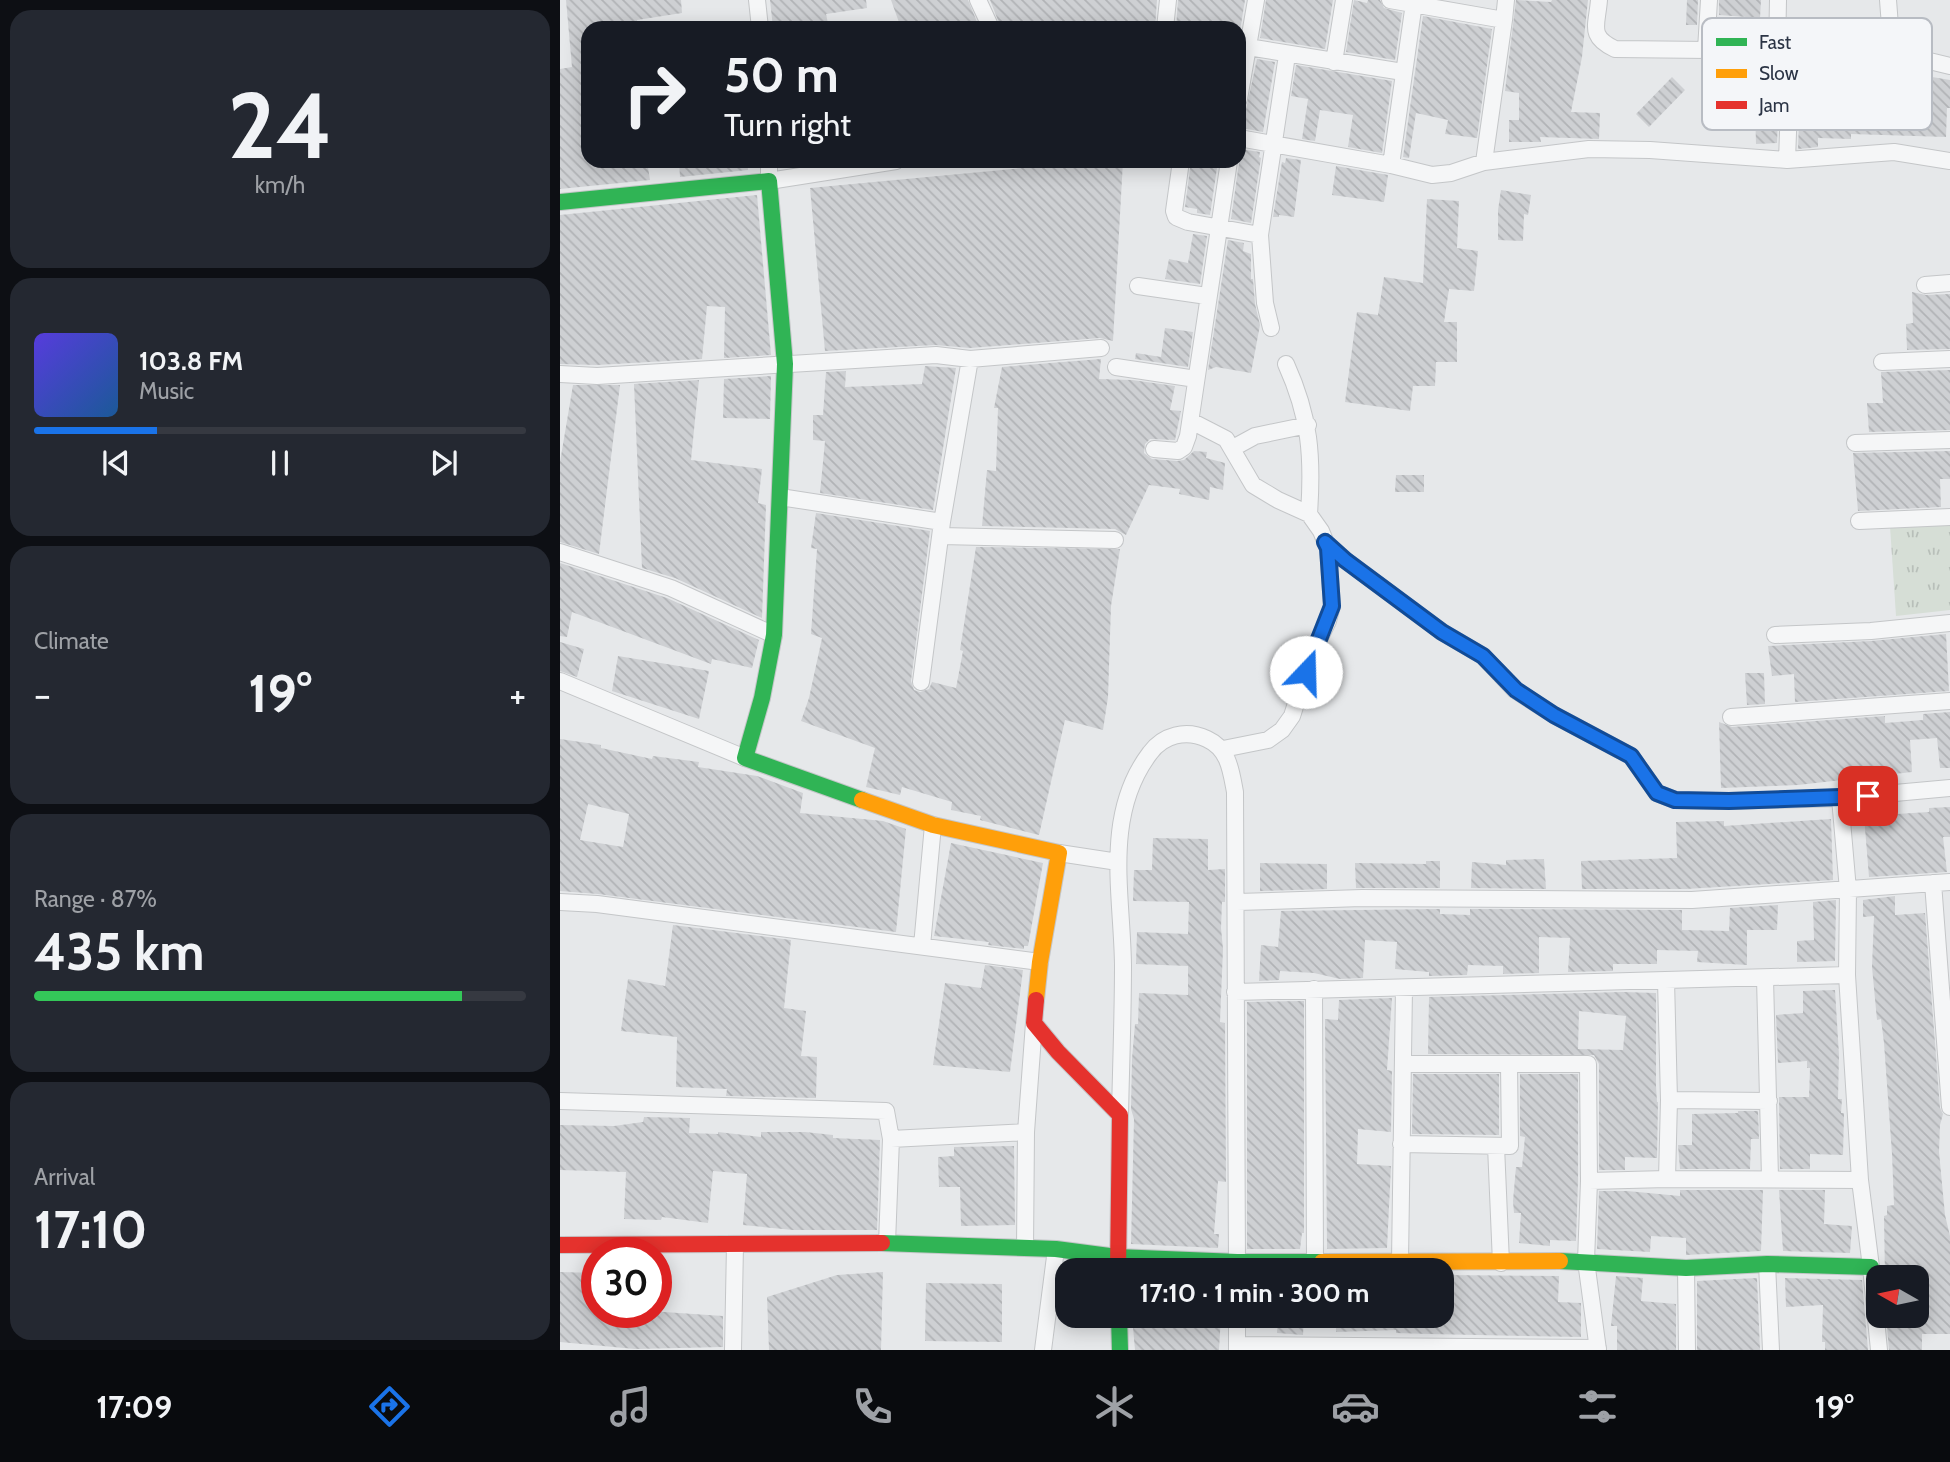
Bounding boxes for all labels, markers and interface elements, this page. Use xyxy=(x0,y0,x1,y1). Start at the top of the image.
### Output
legend xyxy=(1702,18,1932,130)
text: Fast xyxy=(1759,31,1792,54)
text: 50 m xyxy=(724,45,839,104)
icon: right xyxy=(609,49,700,140)
text: Slow xyxy=(1759,62,1799,85)
text: 24 xyxy=(228,70,332,181)
text: Jam xyxy=(1758,94,1789,117)
text: Turn right xyxy=(724,105,851,144)
text: km/h xyxy=(255,171,305,199)
text: 103.8 FM xyxy=(139,345,243,377)
text: Music xyxy=(139,377,194,405)
icon: previous xyxy=(97,444,135,482)
icon: pause xyxy=(261,444,299,482)
icon: next xyxy=(425,444,463,482)
text: Climate xyxy=(34,627,109,655)
position arrow xyxy=(1269,635,1343,709)
text: 19° xyxy=(248,662,312,725)
text: − xyxy=(34,671,51,718)
text: + xyxy=(509,671,526,718)
pin xyxy=(1838,766,1898,826)
icon: arrive xyxy=(1849,777,1887,815)
text: Range · 87% xyxy=(34,885,157,913)
text: 435 km xyxy=(34,920,204,983)
text: Arrival xyxy=(34,1163,95,1191)
text: 17:10 xyxy=(34,1198,147,1261)
speed limit sign: 30 xyxy=(581,1237,672,1328)
north arrow xyxy=(1866,1265,1928,1328)
map controls xyxy=(1866,1265,1929,1328)
text: 17:10 · 1 min · 300 m xyxy=(1140,1277,1369,1309)
icon: directions xyxy=(365,1382,414,1431)
icon: music xyxy=(606,1382,655,1431)
icon: phone xyxy=(848,1382,897,1431)
icon: climate xyxy=(1090,1382,1139,1431)
icon: car xyxy=(1331,1382,1380,1431)
icon: filters xyxy=(1573,1382,1622,1431)
text: 17:09 xyxy=(96,1387,172,1426)
text: 19° xyxy=(1815,1387,1854,1426)

